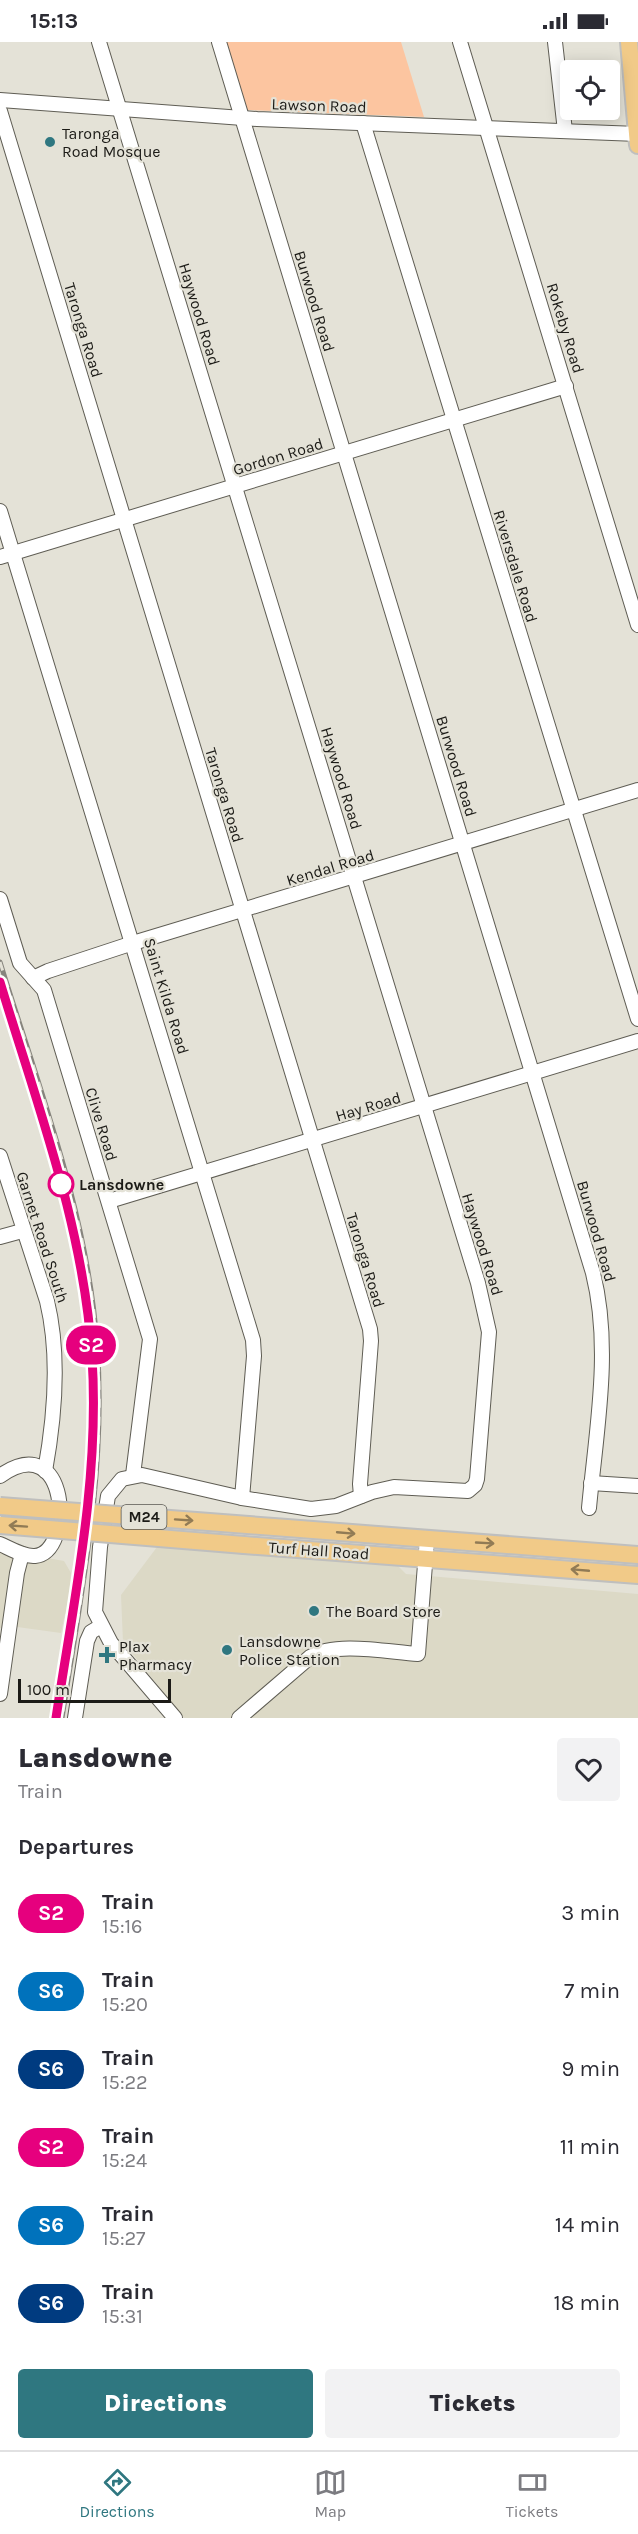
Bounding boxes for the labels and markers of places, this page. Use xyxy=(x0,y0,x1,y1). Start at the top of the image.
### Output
place label: Taronga Road Mosque xyxy=(62,124,161,161)
marker: Taronga Road Mosque xyxy=(43,135,57,149)
marker: Lansdowne xyxy=(48,1171,74,1197)
place label: Lansdowne xyxy=(79,1175,164,1194)
place label: The Board Store xyxy=(326,1602,441,1621)
marker: The Board Store xyxy=(307,1604,321,1618)
place label: Lansdowne Police Station xyxy=(239,1632,340,1669)
place label: Plax Pharmacy xyxy=(119,1637,192,1674)
marker: Lansdowne Police Station xyxy=(220,1643,234,1657)
marker: Plax Pharmacy xyxy=(100,1648,114,1662)

